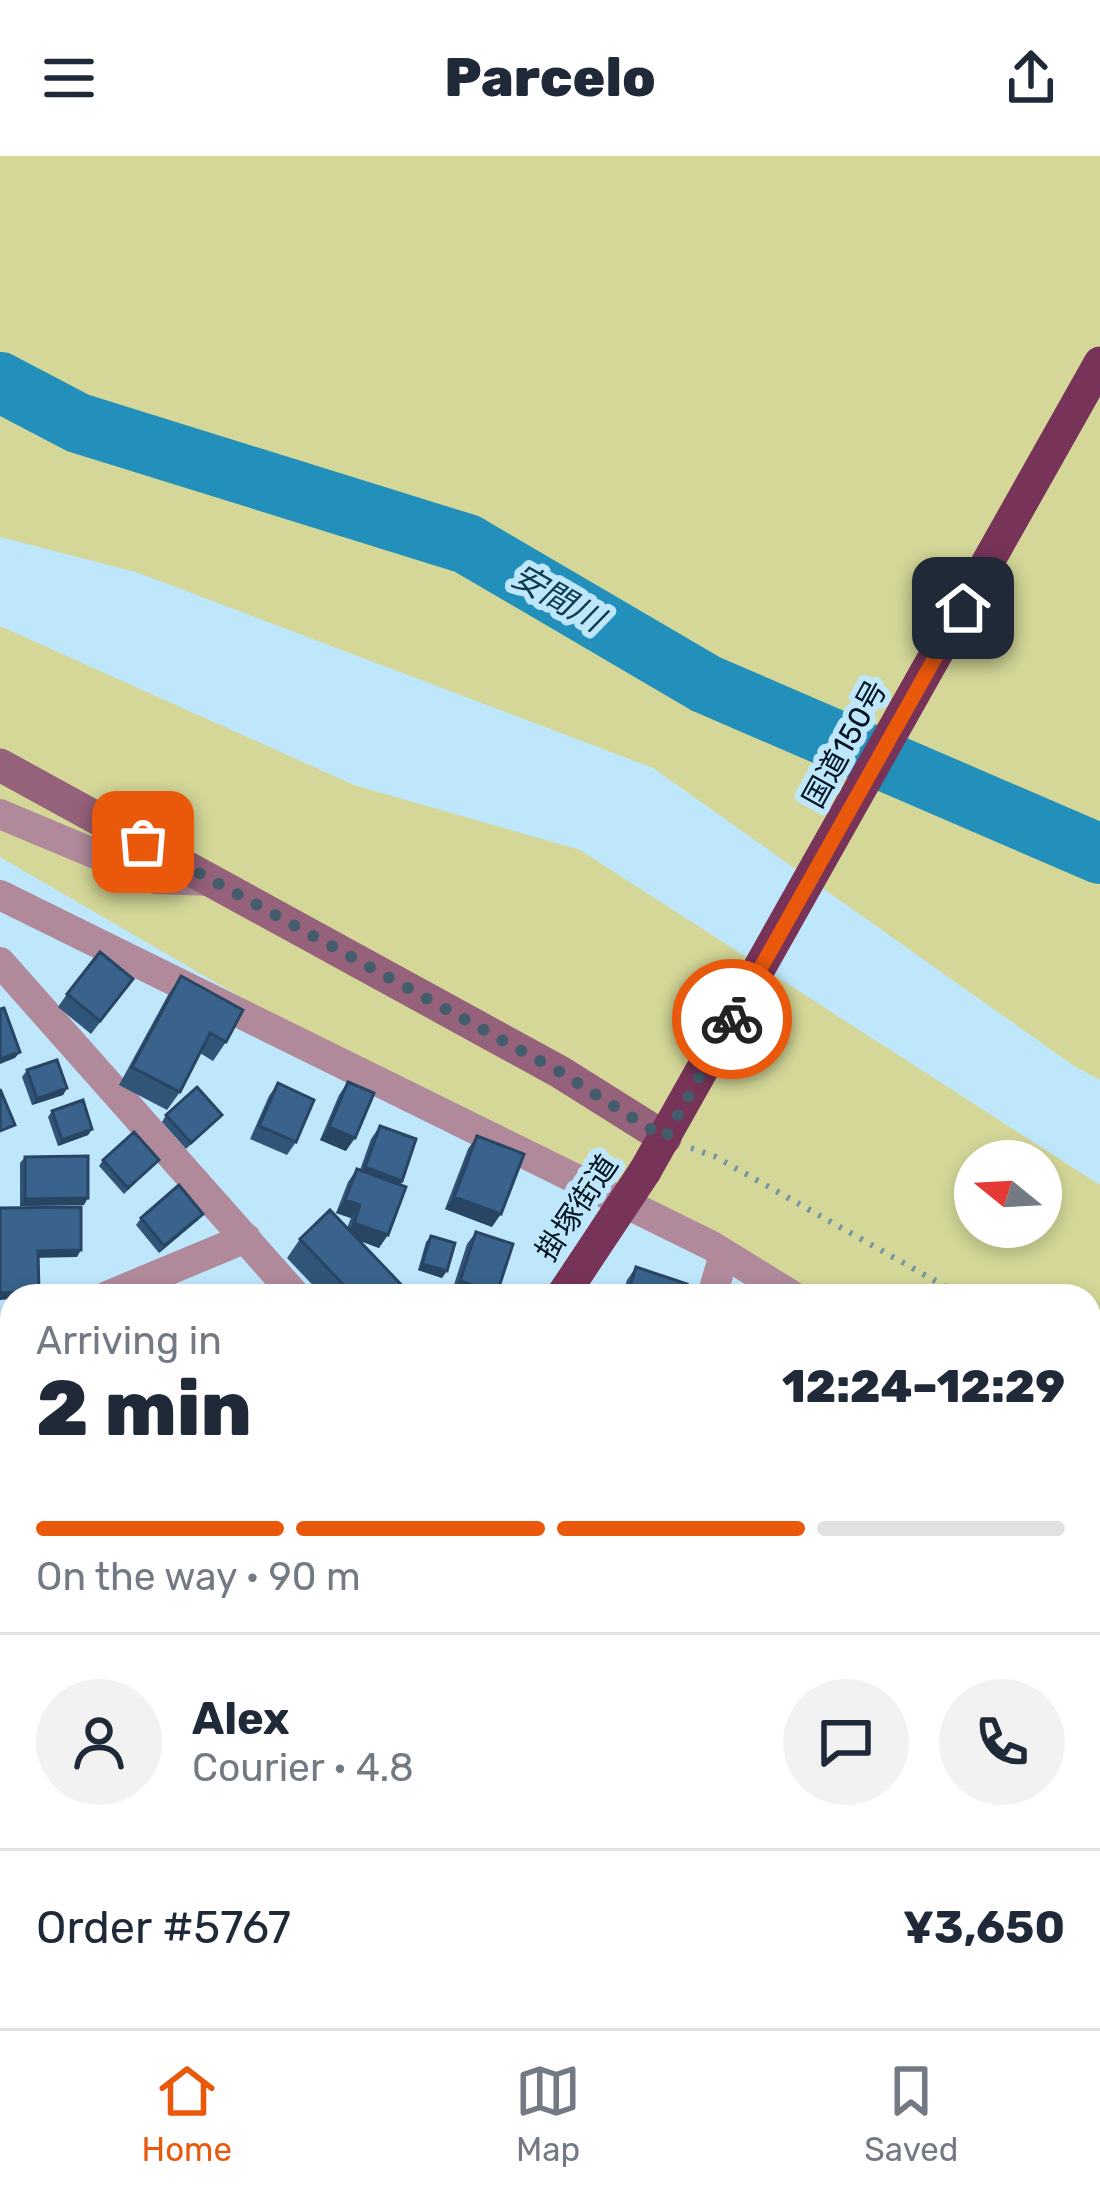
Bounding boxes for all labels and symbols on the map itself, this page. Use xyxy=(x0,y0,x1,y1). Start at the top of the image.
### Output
water label: 安間川 xyxy=(505,556,613,641)
pin xyxy=(912,557,1014,659)
street label: 国道150号 xyxy=(795,674,895,814)
pin xyxy=(92,791,194,893)
courier xyxy=(672,959,792,1079)
north arrow xyxy=(954,1140,1062,1248)
street label: 掛塚街道 xyxy=(529,1148,625,1268)

